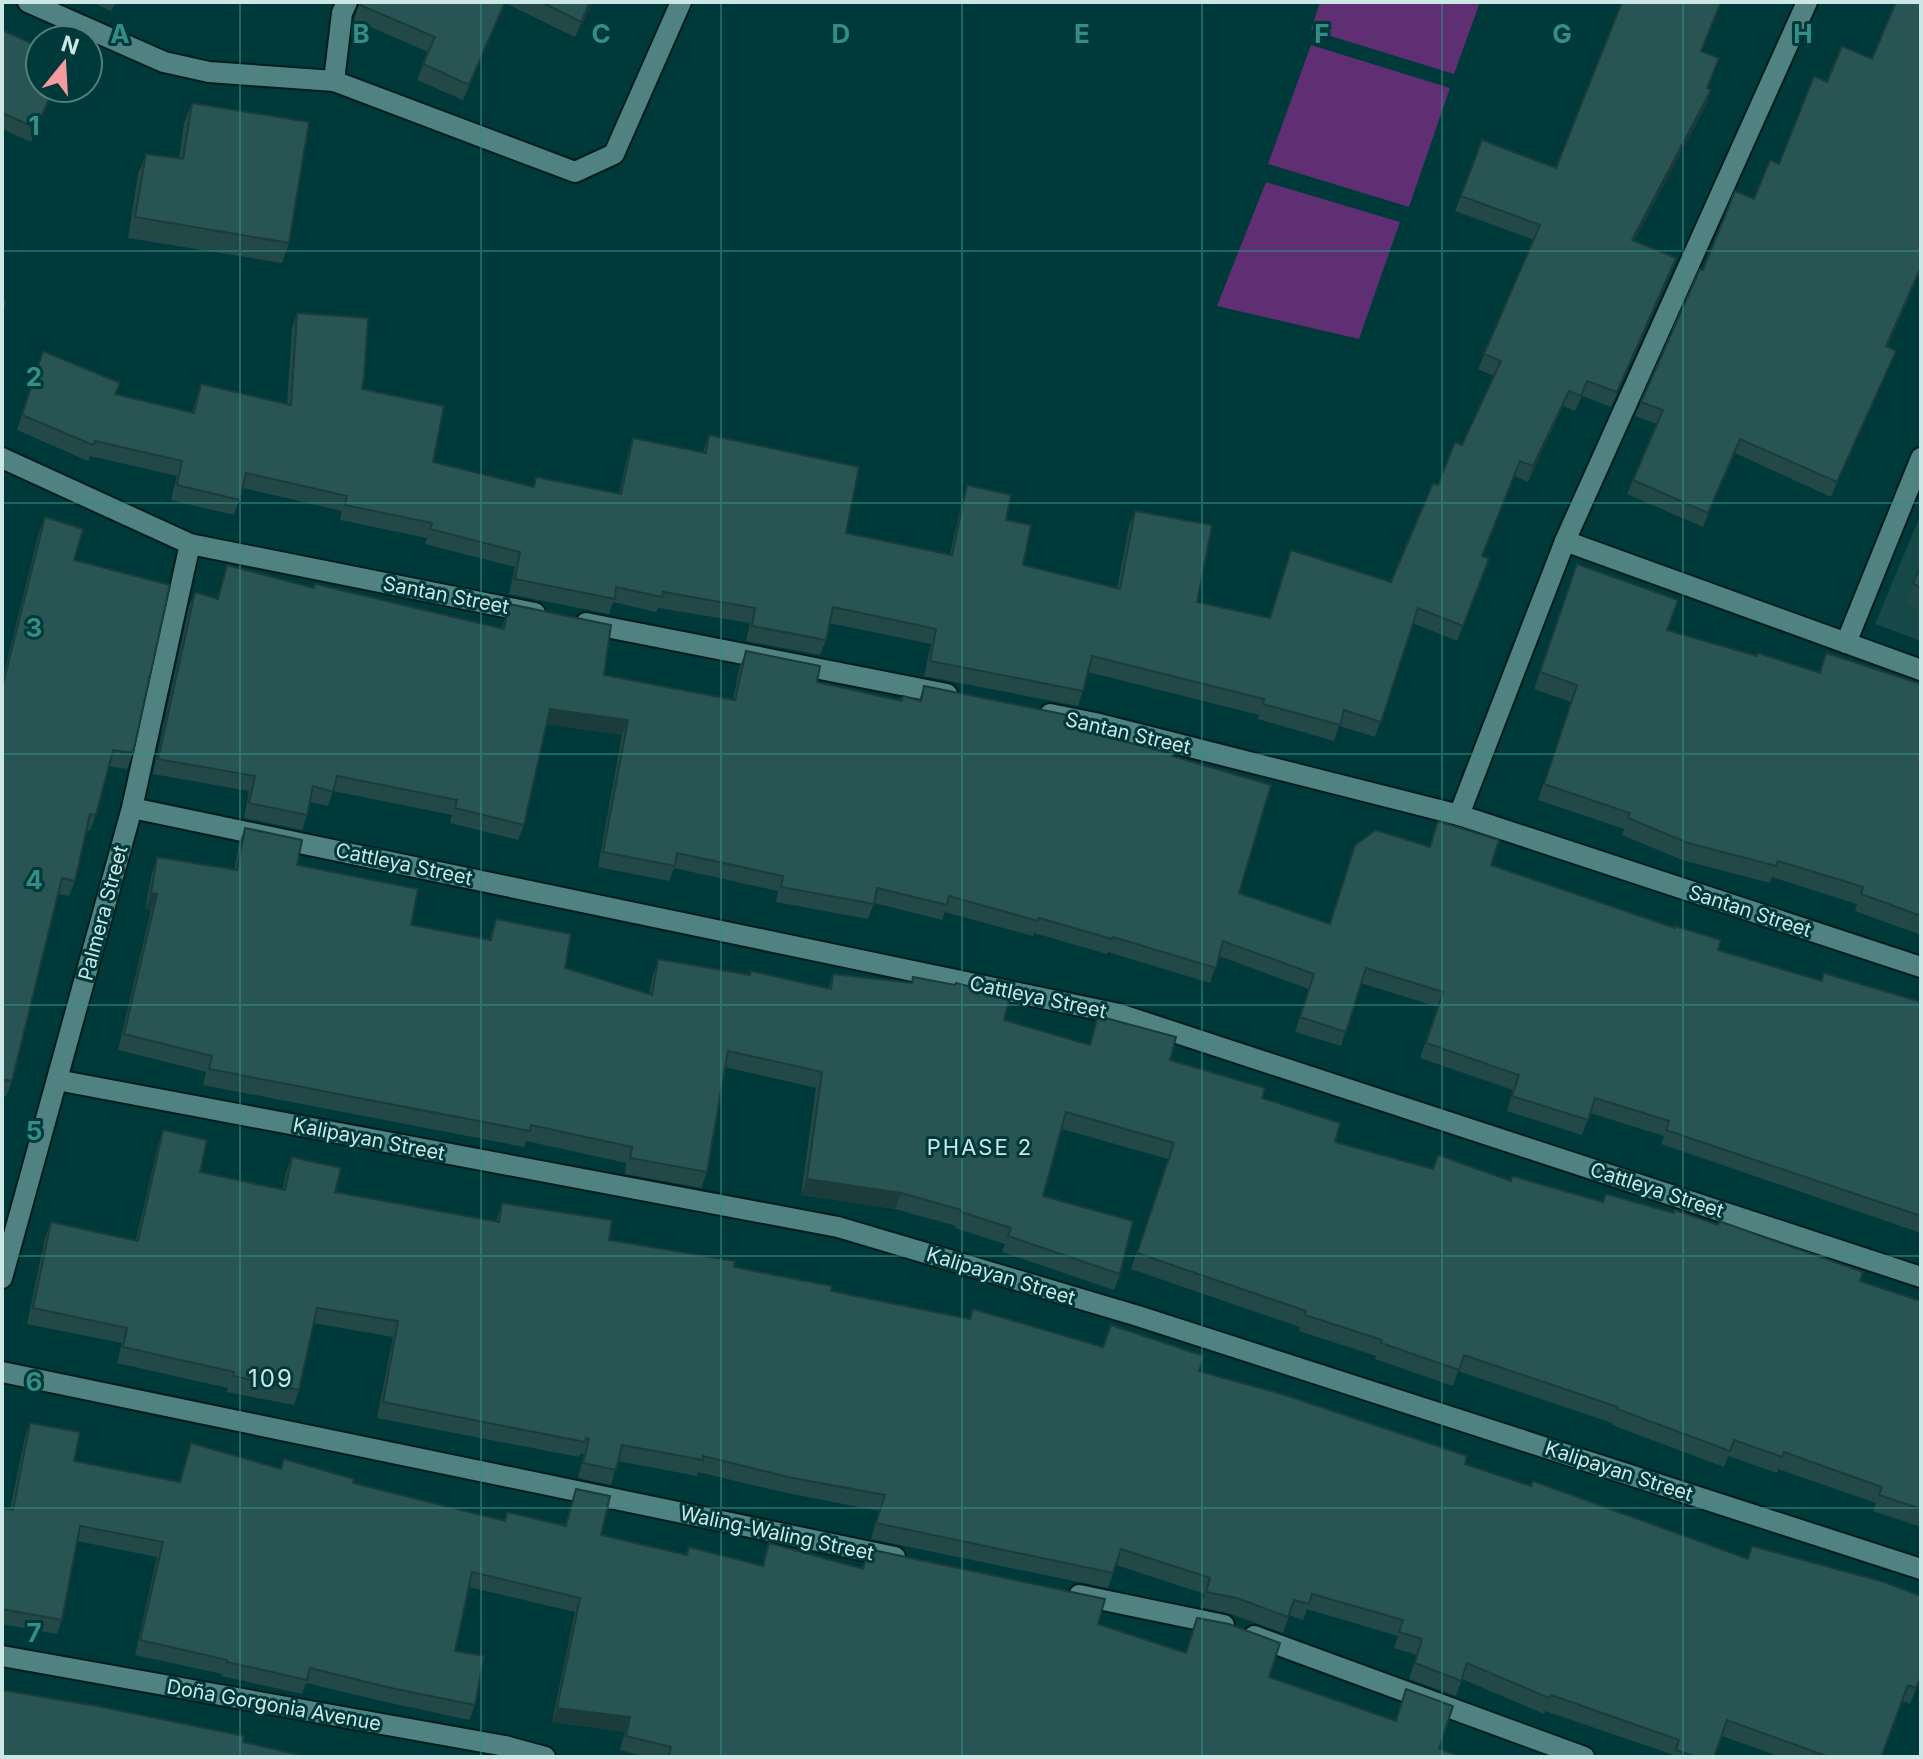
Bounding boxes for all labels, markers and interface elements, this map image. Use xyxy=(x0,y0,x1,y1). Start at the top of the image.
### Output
text: A xyxy=(110,18,130,49)
text: B xyxy=(352,18,370,49)
text: C xyxy=(591,18,611,49)
text: D xyxy=(832,18,850,49)
text: E xyxy=(1074,18,1090,49)
text: F xyxy=(1314,18,1330,49)
text: G xyxy=(1552,18,1572,49)
text: H xyxy=(1793,18,1813,49)
north arrow xyxy=(24,24,104,104)
text: N xyxy=(58,30,82,60)
text: 1 xyxy=(28,110,40,141)
text: 2 xyxy=(26,361,42,392)
street label: Santan Street xyxy=(381,571,511,619)
text: 3 xyxy=(26,612,42,643)
street label: Santan Street xyxy=(1063,707,1193,759)
street label: Cattleya Street xyxy=(334,838,475,890)
street label: Palmera Street xyxy=(73,842,133,983)
text: 4 xyxy=(25,864,43,895)
street label: Santan Street xyxy=(1686,880,1815,942)
street label: Cattleya Street xyxy=(968,971,1109,1023)
street label: Kalipayan Street xyxy=(291,1113,447,1166)
text: 5 xyxy=(26,1115,42,1146)
district label: PHASE 2 xyxy=(927,1134,1033,1160)
street label: Cattleya Street xyxy=(1587,1157,1727,1223)
street label: Kalipayan Street xyxy=(924,1242,1079,1310)
district label: 109 xyxy=(248,1364,294,1393)
text: 6 xyxy=(26,1366,42,1397)
street label: Kalipayan Street xyxy=(1542,1436,1696,1506)
street label: Waling-Waling Street xyxy=(678,1501,877,1565)
text: 7 xyxy=(26,1617,42,1648)
street label: Doña Gorgonia Avenue xyxy=(165,1674,383,1736)

